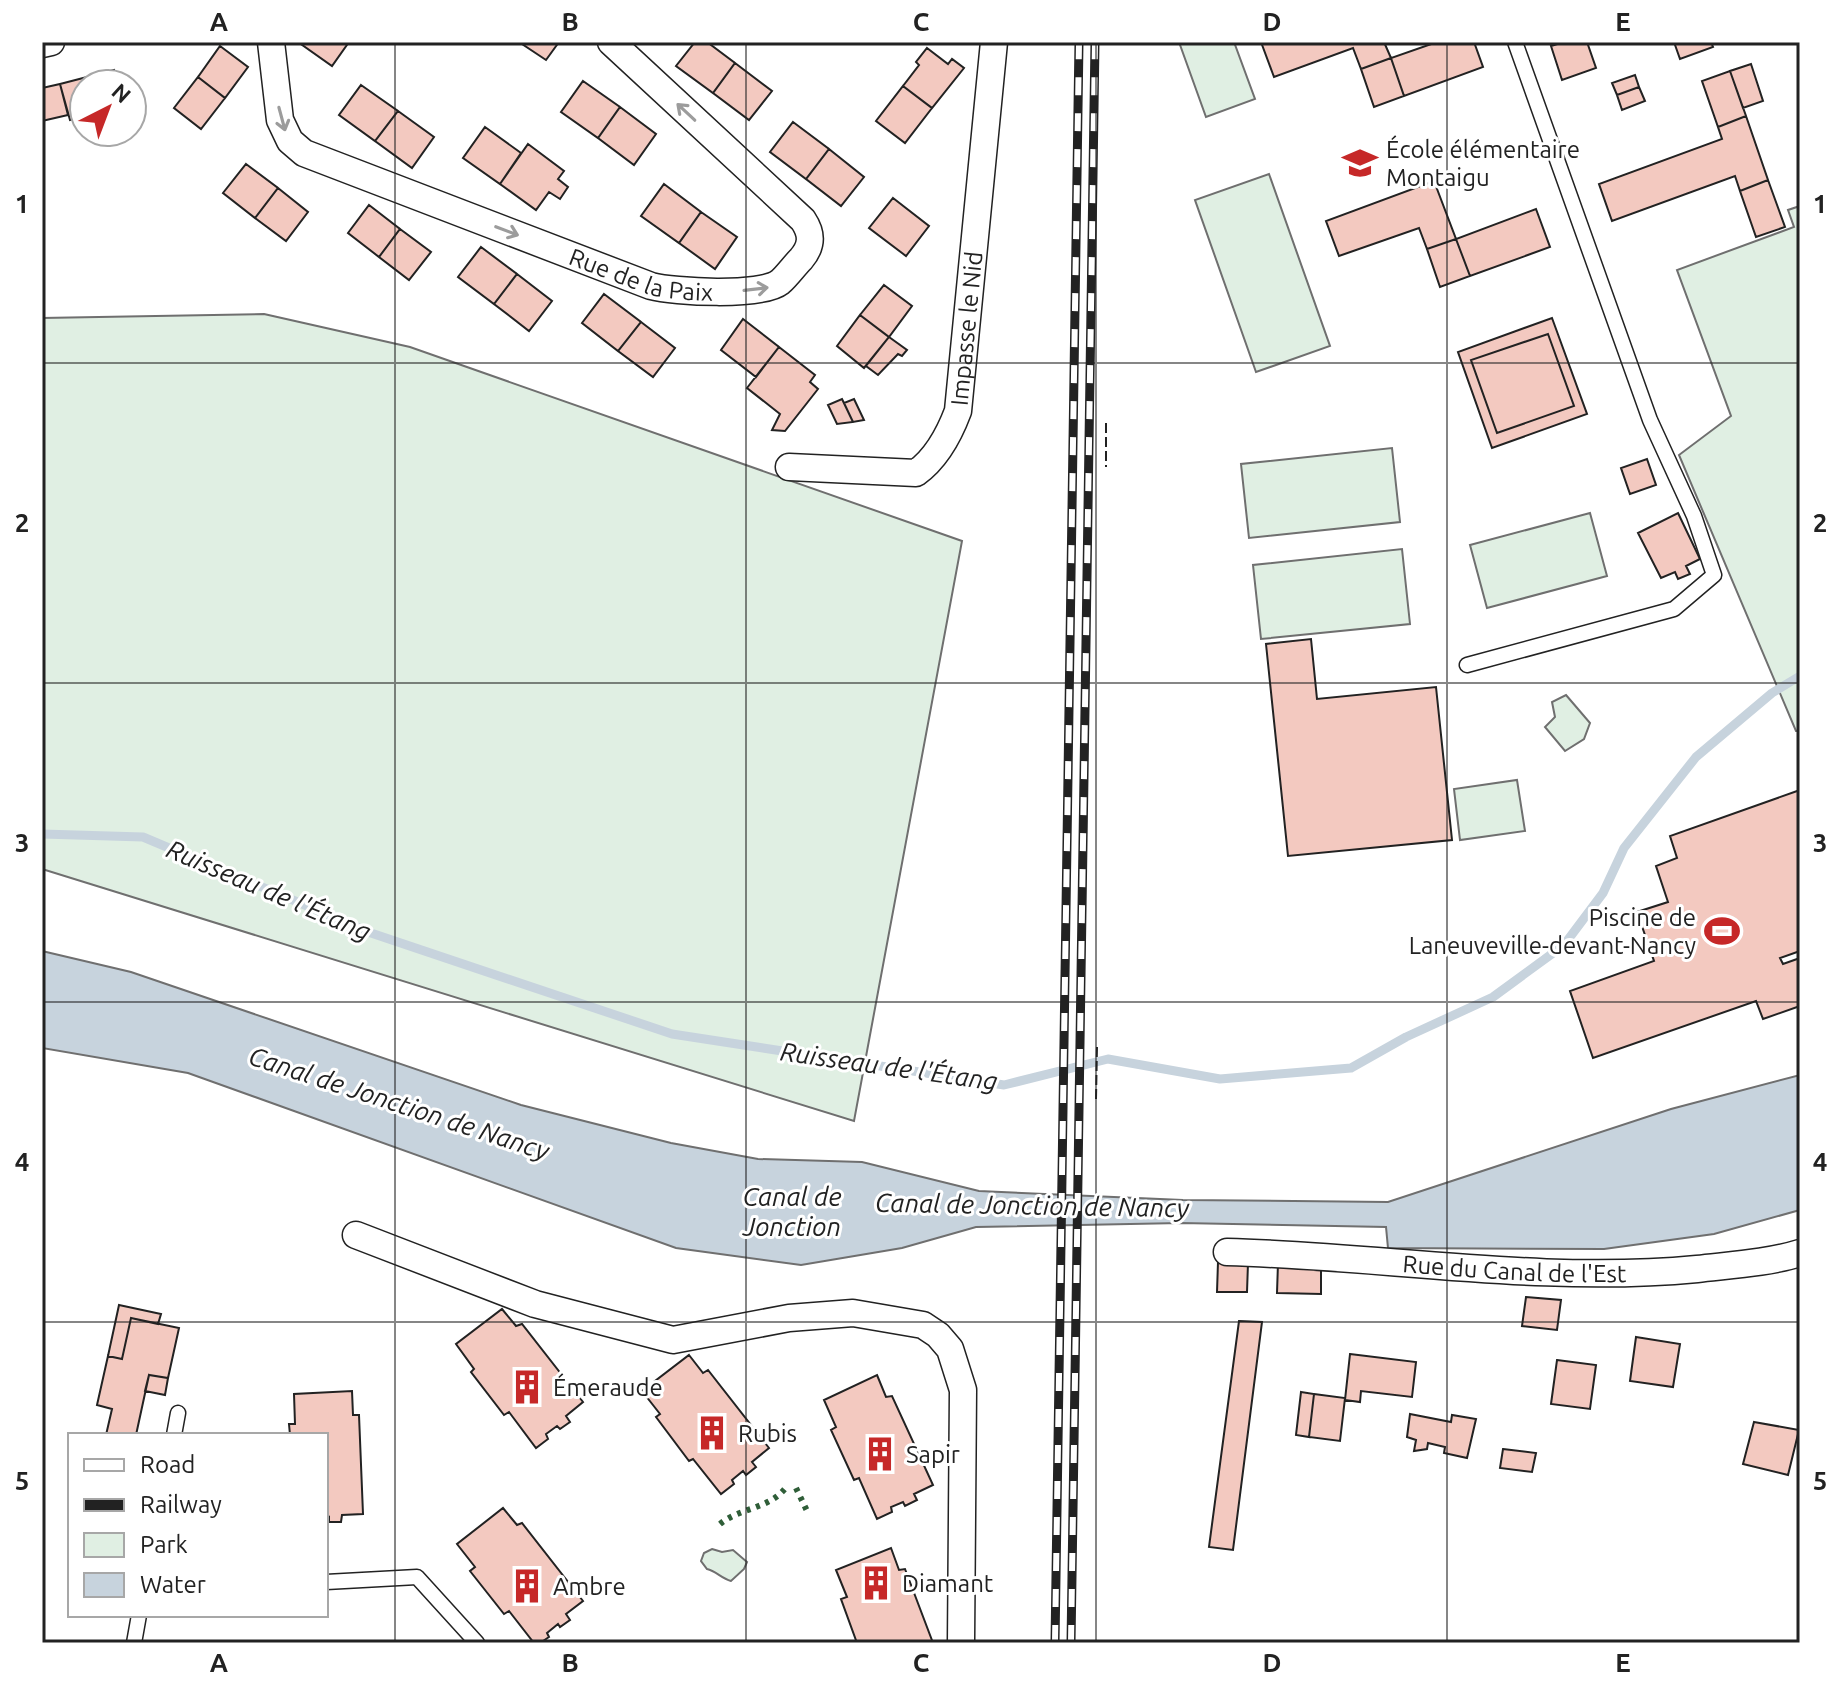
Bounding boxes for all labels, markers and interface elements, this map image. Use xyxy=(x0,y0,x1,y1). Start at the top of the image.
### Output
text: A xyxy=(210,7,229,36)
text: B xyxy=(561,7,579,36)
text: C xyxy=(913,7,930,36)
text: D xyxy=(1263,7,1281,36)
text: E xyxy=(1615,7,1631,36)
north arrow xyxy=(68,68,148,148)
text: N xyxy=(107,78,136,108)
one-way arrow xyxy=(676,103,696,121)
one-way arrow xyxy=(276,106,291,131)
place label: École élémentaire Montaigu xyxy=(1386,135,1580,191)
school or university icon: École élémentaire Montaigu xyxy=(1341,144,1379,182)
text: 1 xyxy=(15,189,29,218)
text: 1 xyxy=(1813,189,1827,218)
one-way arrow xyxy=(494,225,519,239)
street label: Rue de la Paix xyxy=(566,243,714,305)
street label: Impasse le Nid xyxy=(945,250,987,407)
one-way arrow xyxy=(743,281,769,296)
text: 2 xyxy=(15,508,29,537)
text: 2 xyxy=(1813,508,1827,537)
text: 3 xyxy=(15,828,29,857)
text: 3 xyxy=(1813,828,1827,857)
water label: Ruisseau de l'Étang xyxy=(163,833,376,946)
place label: Piscine de Laneuveville-devant-Nancy xyxy=(1409,904,1696,959)
sports icon: Piscine de Laneuveville-devant-Nancy xyxy=(1703,912,1741,950)
water label: Ruisseau de l'Étang xyxy=(779,1035,1000,1096)
water label: Canal de Jonction de Nancy xyxy=(245,1041,554,1166)
text: 4 xyxy=(15,1147,29,1176)
text: 4 xyxy=(1813,1147,1827,1176)
water label: Canal de Jonction xyxy=(741,1182,842,1241)
water label: Canal de Jonction de Nancy xyxy=(875,1188,1190,1222)
street label: Rue du Canal de l'Est xyxy=(1402,1250,1627,1287)
building icon: Émeraude xyxy=(508,1368,546,1406)
place label: Émeraude xyxy=(553,1373,663,1401)
building icon: Rubis xyxy=(693,1414,731,1452)
place label: Rubis xyxy=(738,1420,797,1447)
legend xyxy=(68,1433,328,1617)
building icon: Sapir xyxy=(861,1435,899,1473)
place label: Sapir xyxy=(906,1441,960,1468)
text: Road xyxy=(140,1451,195,1478)
text: 5 xyxy=(15,1466,29,1495)
text: 5 xyxy=(1813,1466,1827,1495)
text: Railway xyxy=(140,1491,222,1518)
text: Park xyxy=(140,1531,188,1558)
building icon: Diamant xyxy=(857,1564,895,1602)
building icon: Ambre xyxy=(508,1567,546,1605)
place label: Diamant xyxy=(902,1570,994,1597)
text: Water xyxy=(140,1571,206,1598)
place label: Ambre xyxy=(553,1573,626,1600)
text: A xyxy=(210,1648,229,1677)
text: B xyxy=(561,1648,579,1677)
text: C xyxy=(913,1648,930,1677)
text: D xyxy=(1263,1648,1281,1677)
text: E xyxy=(1615,1648,1631,1677)

